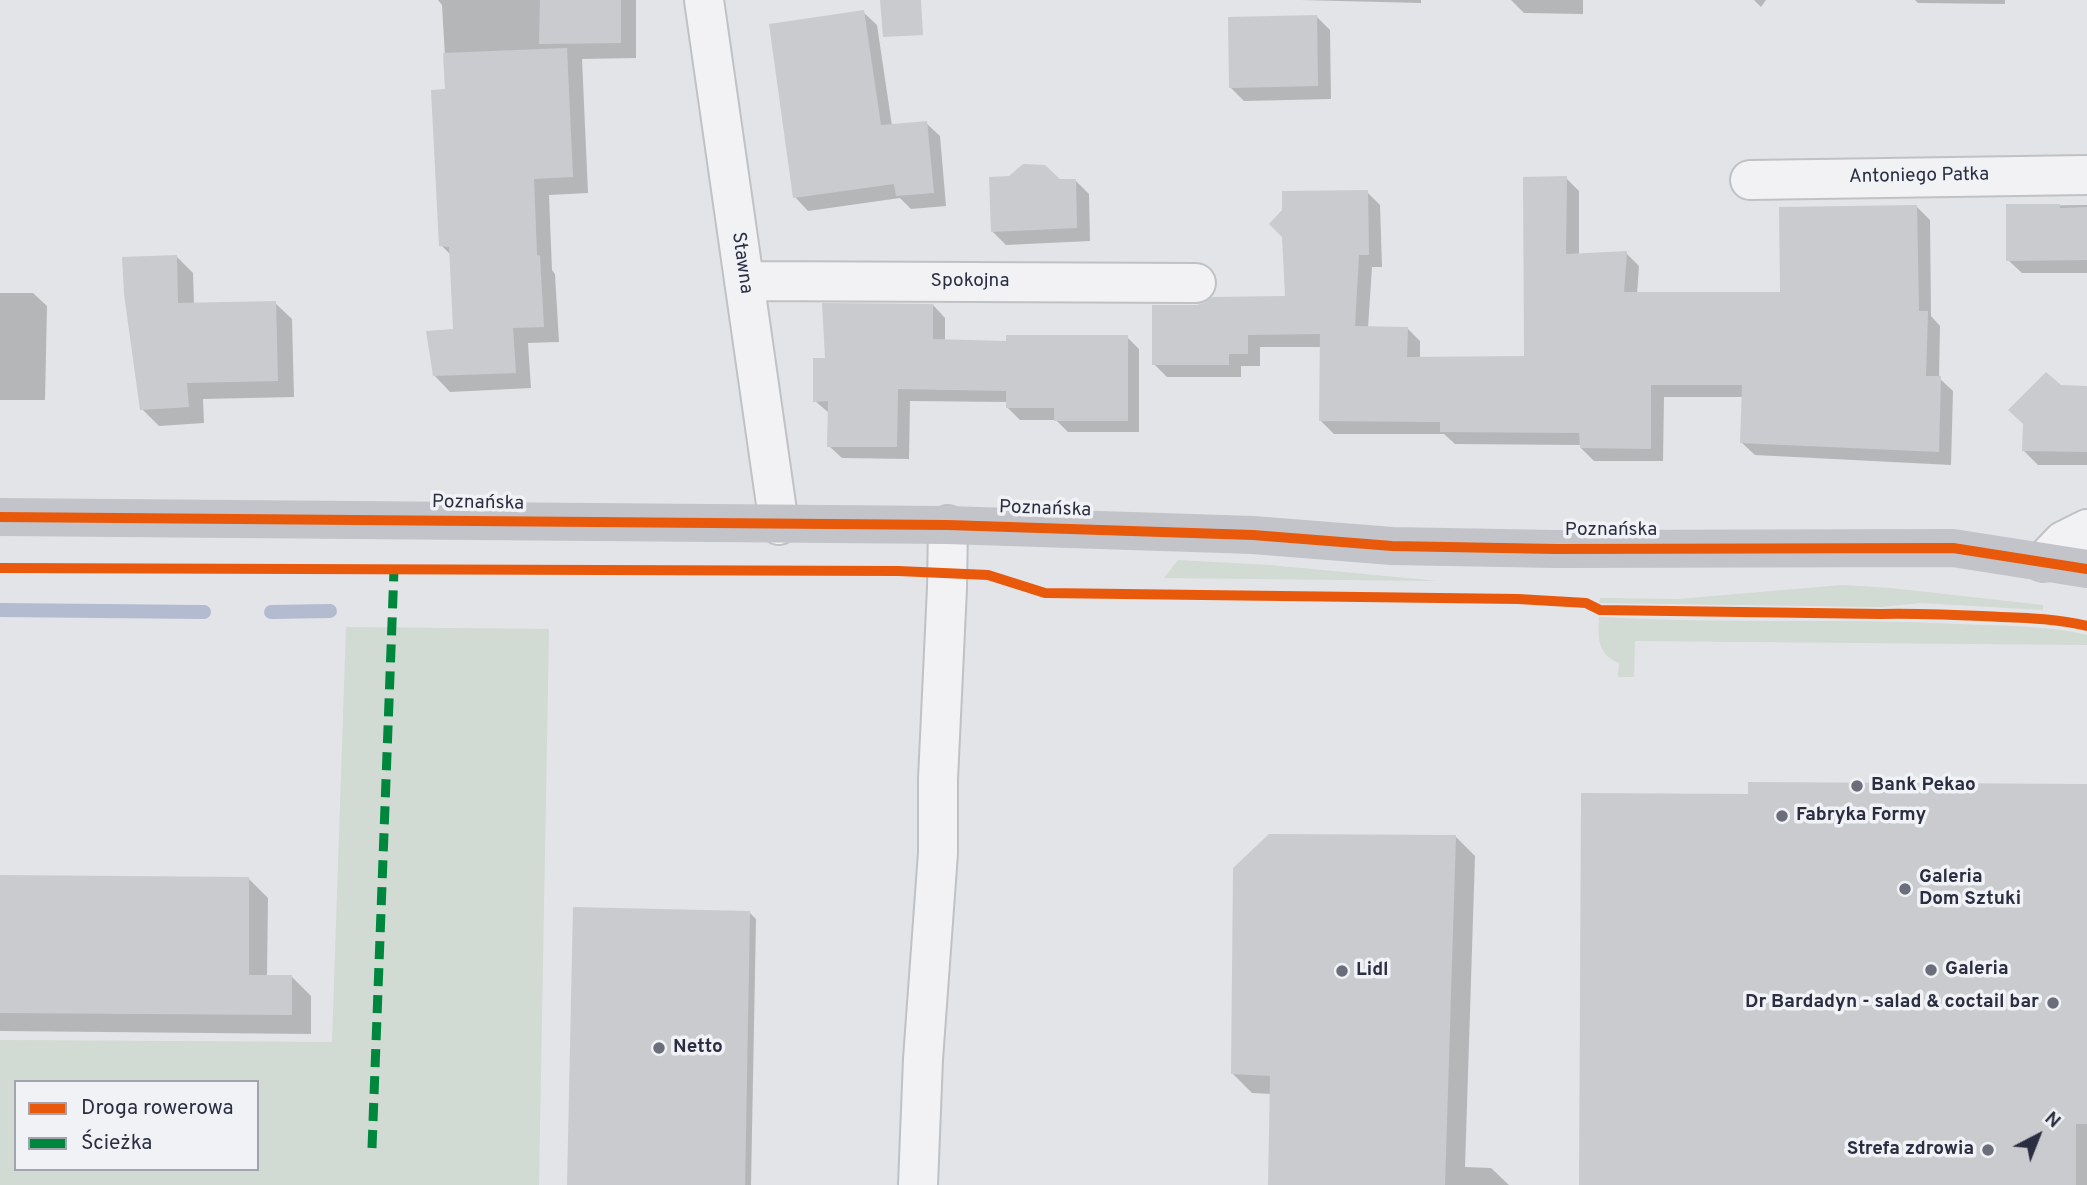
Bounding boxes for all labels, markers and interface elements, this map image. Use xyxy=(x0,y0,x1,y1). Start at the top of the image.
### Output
street label: Antoniego Patka xyxy=(1849,164,1989,190)
street label: Stawna xyxy=(725,231,757,295)
street label: Spokojna xyxy=(931,271,1009,293)
street label: Poznańska xyxy=(432,492,524,516)
street label: Poznańska xyxy=(998,497,1092,523)
street label: Poznańska xyxy=(1565,520,1657,542)
place label: Bank Pekao xyxy=(1871,775,1976,797)
marker: Bank Pekao xyxy=(1849,778,1865,794)
place label: Fabryka Formy xyxy=(1796,805,1926,827)
marker: Fabryka Formy xyxy=(1774,808,1790,824)
place label: Galeria Dom Sztuki xyxy=(1919,867,2021,911)
marker: Galeria Dom Sztuki xyxy=(1897,881,1913,897)
place label: Galeria xyxy=(1945,959,2008,981)
place label: Lidl xyxy=(1356,960,1389,982)
marker: Galeria xyxy=(1923,962,1939,978)
marker: Lidl xyxy=(1334,963,1350,979)
place label: Dr Bardadyn - salad & coctail bar xyxy=(1745,992,2039,1014)
marker: Dr Bardadyn - salad & coctail bar xyxy=(2045,995,2061,1011)
place label: Netto xyxy=(673,1037,723,1059)
marker: Netto xyxy=(651,1040,667,1056)
legend xyxy=(14,1080,259,1171)
text: Droga rowerowa xyxy=(81,1095,234,1122)
north arrow xyxy=(2003,1101,2073,1171)
text: N xyxy=(2039,1107,2065,1134)
text: Ścieżka xyxy=(81,1130,152,1157)
place label: Strefa zdrowia xyxy=(1847,1139,1974,1161)
marker: Strefa zdrowia xyxy=(1980,1142,1996,1158)

